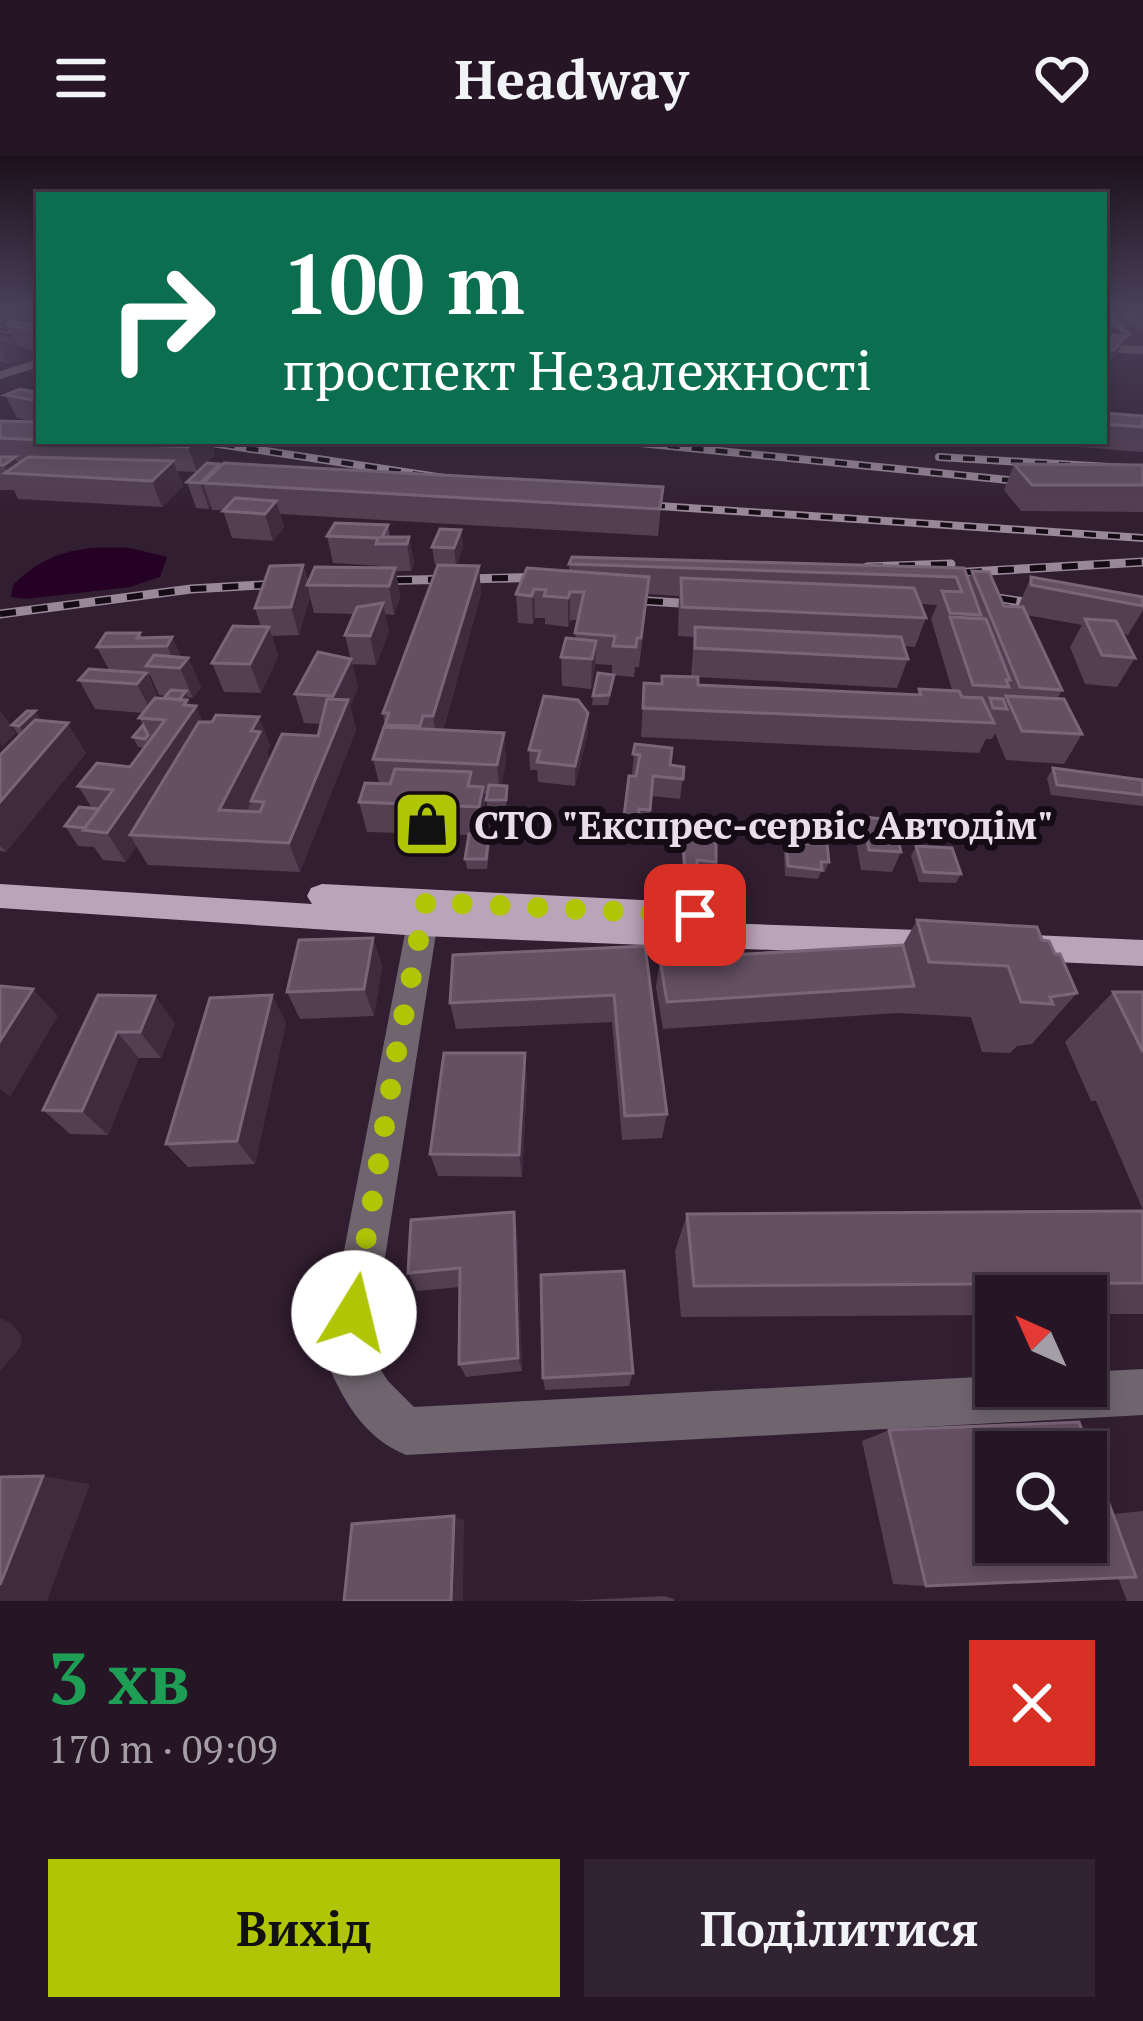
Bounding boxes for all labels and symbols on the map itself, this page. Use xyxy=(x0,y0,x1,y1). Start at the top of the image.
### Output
shop icon: СТО "Експрес-сервіс Автодім" xyxy=(392,789,462,859)
place label: СТО "Експрес-сервіс Автодім" xyxy=(474,798,1053,850)
pin xyxy=(644,864,746,966)
position arrow xyxy=(291,1250,417,1376)
north arrow xyxy=(975,1275,1107,1407)

